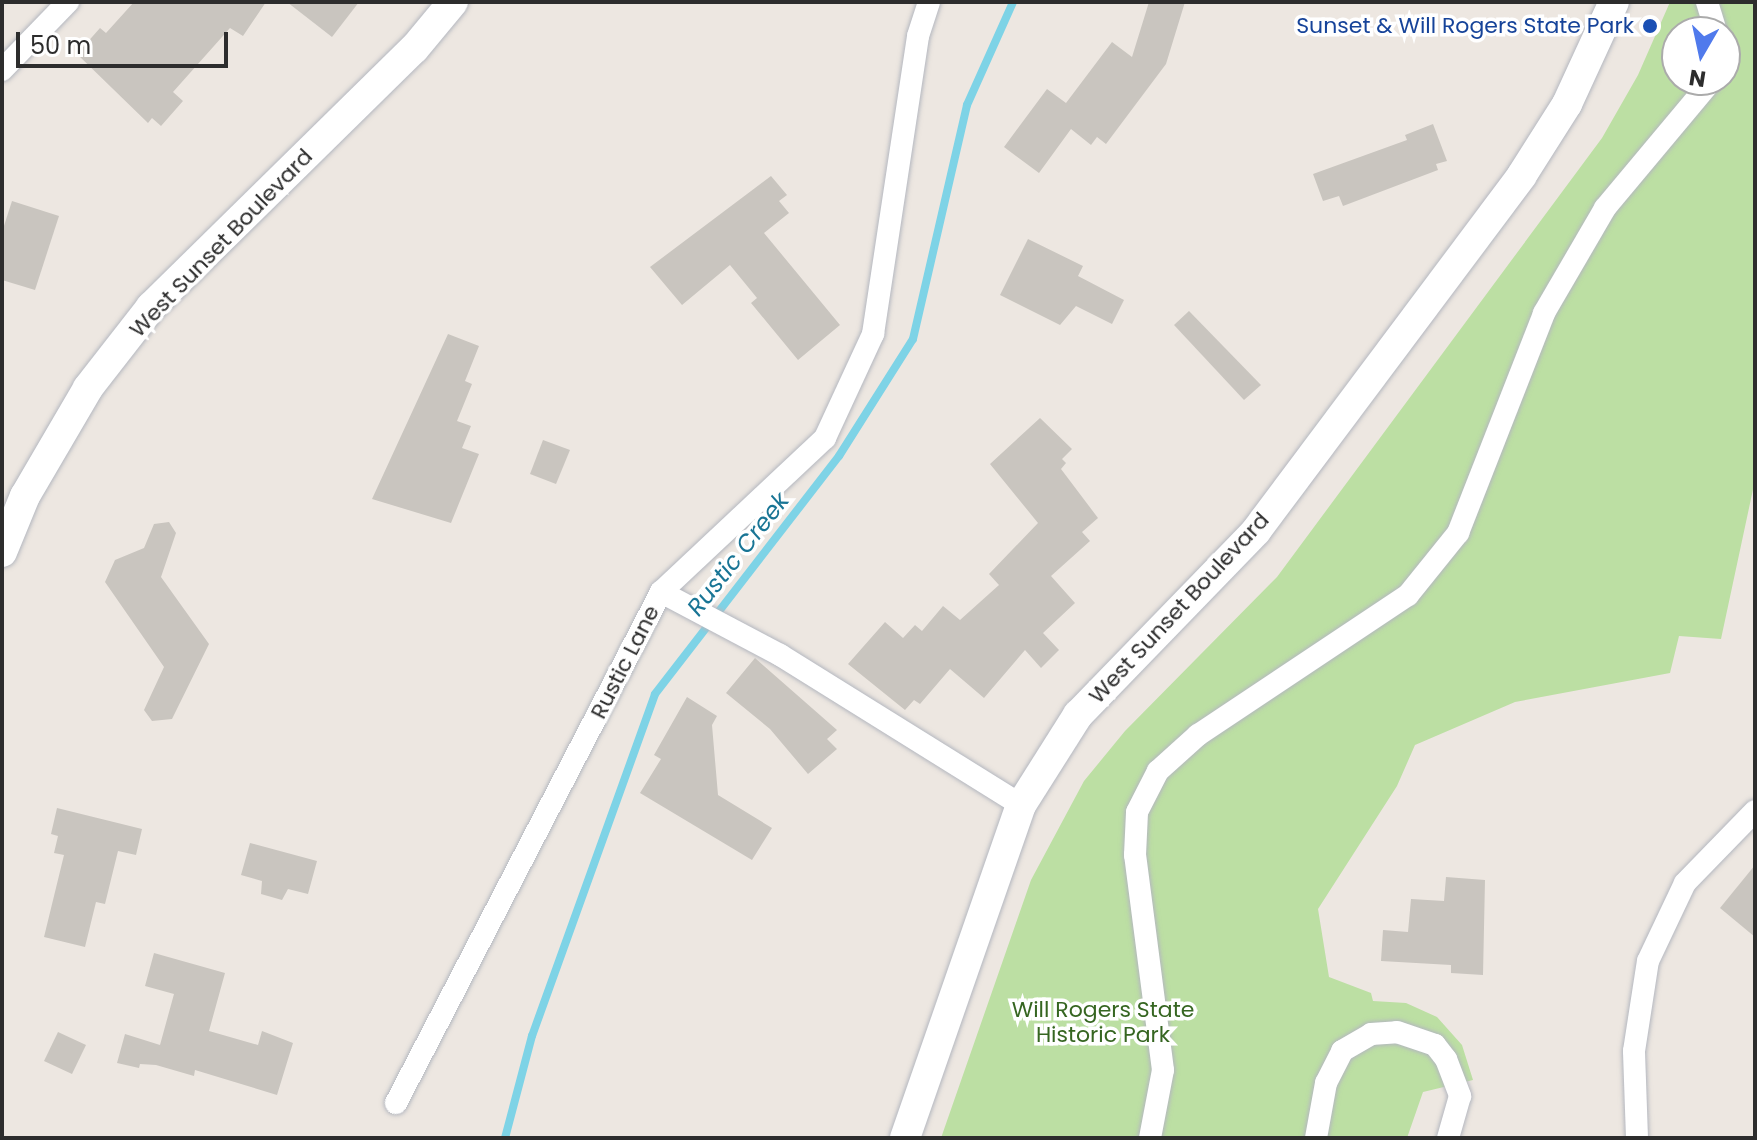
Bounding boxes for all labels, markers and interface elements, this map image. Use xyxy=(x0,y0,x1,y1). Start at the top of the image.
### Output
place label: Sunset & Will Rogers State Park xyxy=(1296,13,1634,39)
scale bar xyxy=(20,16,232,66)
north arrow xyxy=(1661,16,1741,96)
marker: Sunset & Will Rogers State Park xyxy=(1641,17,1659,35)
text: 50 m xyxy=(30,29,91,62)
text: N xyxy=(1687,62,1708,95)
street label: West Sunset Boulevard xyxy=(124,143,318,343)
water label: Rustic Creek xyxy=(681,487,795,621)
street label: West Sunset Boulevard xyxy=(1084,507,1274,709)
street label: Rustic Lane xyxy=(585,601,665,723)
park label: Will Rogers State Historic Park xyxy=(1012,996,1194,1048)

